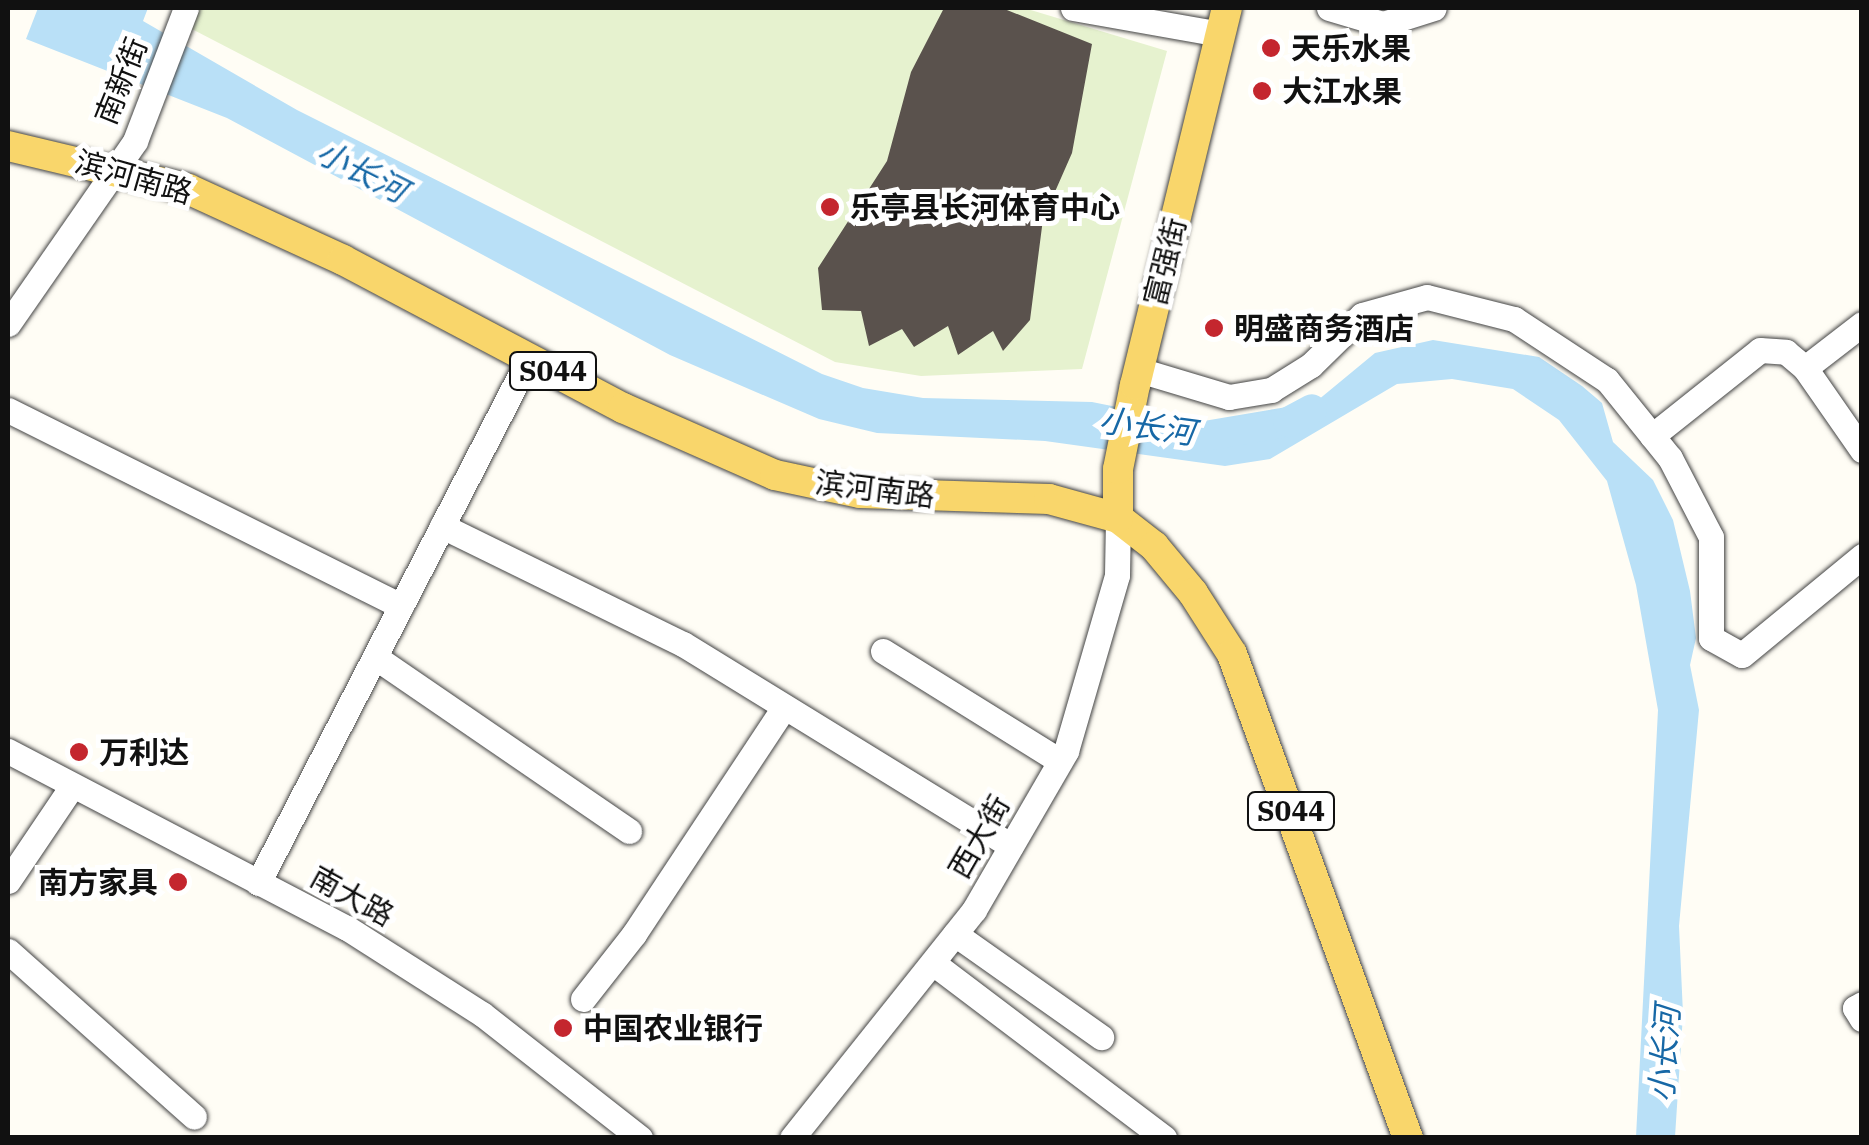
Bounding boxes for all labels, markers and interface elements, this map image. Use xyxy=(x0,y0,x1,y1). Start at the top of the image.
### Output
place label: 天乐水果 xyxy=(1291,30,1411,66)
street label: 南新街 xyxy=(87,33,155,129)
marker: 天乐水果 xyxy=(1260,37,1282,59)
place label: 大江水果 xyxy=(1282,73,1402,109)
marker: 大江水果 xyxy=(1251,80,1273,102)
water label: 小长河 xyxy=(311,132,413,210)
street label: 滨河南路 xyxy=(71,143,197,211)
place label: 乐亭县长河体育中心 xyxy=(850,189,1120,225)
marker: 乐亭县长河体育中心 xyxy=(819,196,841,218)
street label: 富强街 xyxy=(1137,214,1193,310)
place label: 明盛商务酒店 xyxy=(1234,310,1414,346)
marker: 明盛商务酒店 xyxy=(1203,317,1225,339)
road number: S044 xyxy=(508,348,598,394)
water label: 小长河 xyxy=(1097,400,1197,452)
street label: 滨河南路 xyxy=(813,464,937,514)
place label: 万利达 xyxy=(99,734,189,770)
marker: 万利达 xyxy=(68,741,90,763)
road number: S044 xyxy=(1246,788,1336,834)
street label: 西大街 xyxy=(941,789,1017,885)
street label: 南大路 xyxy=(304,858,400,934)
place label: 南方家具 xyxy=(38,864,158,900)
marker: 南方家具 xyxy=(167,871,189,893)
water label: 小长河 xyxy=(1641,1005,1687,1103)
place label: 中国农业银行 xyxy=(583,1010,763,1046)
marker: 中国农业银行 xyxy=(552,1017,574,1039)

